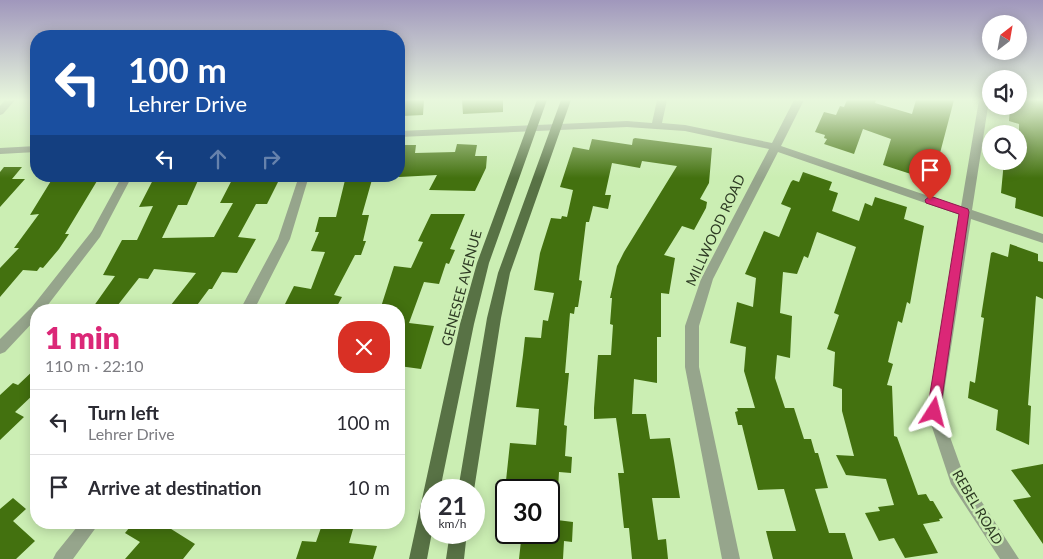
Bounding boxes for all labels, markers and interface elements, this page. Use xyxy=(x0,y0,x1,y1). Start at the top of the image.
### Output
north arrow xyxy=(982,15,1028,60)
map controls xyxy=(982,15,1027,170)
text: 100 m xyxy=(128,48,227,90)
icon: left xyxy=(45,50,110,115)
button: sound xyxy=(982,70,1027,115)
text: Lehrer Drive xyxy=(128,90,247,117)
button: search xyxy=(982,125,1027,170)
icon: left xyxy=(151,145,179,173)
icon: ahead xyxy=(204,145,232,173)
icon: right xyxy=(257,145,285,173)
pin xyxy=(909,149,951,200)
icon: arrive xyxy=(916,156,944,184)
street label: MILLWOOD ROAD xyxy=(682,172,748,288)
street label: GENESEE AVENUE xyxy=(437,228,485,348)
text: 1 min xyxy=(45,319,120,355)
button: close xyxy=(338,321,390,373)
text: 110 m · 22:10 xyxy=(45,356,144,375)
position arrow xyxy=(907,385,959,437)
text: Turn left xyxy=(88,401,159,424)
icon: left xyxy=(45,408,73,436)
text: 100 m xyxy=(336,411,390,434)
text: Lehrer Drive xyxy=(88,424,175,443)
street label: REBEL ROAD xyxy=(949,467,1007,547)
icon: arrive xyxy=(45,473,73,501)
text: Arrive at destination xyxy=(88,476,261,499)
text: 10 m xyxy=(347,476,390,499)
speed limit sign: 30 xyxy=(495,479,560,544)
text: 21 xyxy=(438,490,467,520)
text: km/h xyxy=(438,516,467,531)

